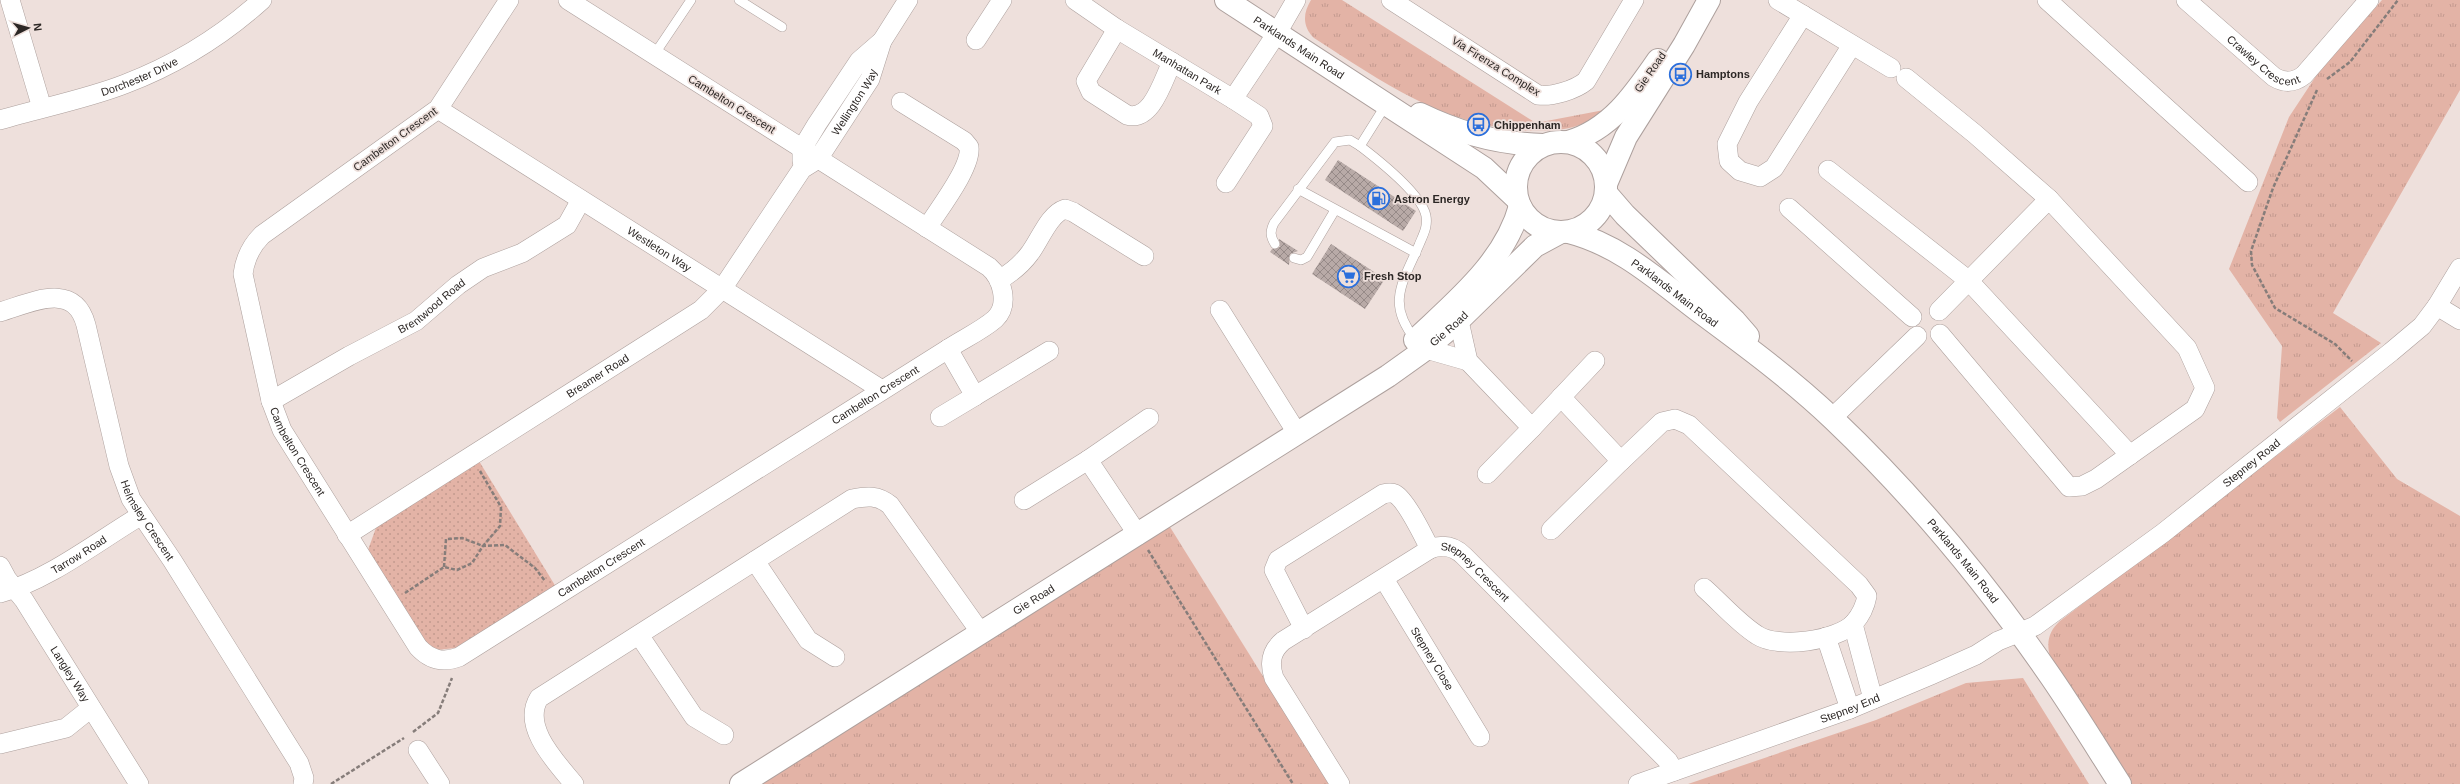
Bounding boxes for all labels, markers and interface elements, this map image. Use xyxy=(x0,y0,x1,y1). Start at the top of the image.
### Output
north arrow xyxy=(8,8,48,48)
street label: Parklands Main Road xyxy=(1252,14,1346,81)
text: N xyxy=(32,22,44,32)
street label: Crawley Crescent xyxy=(2225,33,2302,87)
street label: Via Firenza Complex xyxy=(1450,34,1543,98)
street label: Manhattan Park xyxy=(1151,46,1224,97)
street label: Gie Road xyxy=(1632,50,1668,94)
street label: Dorchester Drive xyxy=(99,55,180,98)
bus stop icon: Hamptons xyxy=(1667,61,1693,87)
street label: Wellington Way xyxy=(829,67,879,137)
place label: Hamptons xyxy=(1696,68,1750,80)
street label: Cambelton Crescent xyxy=(686,72,778,136)
street label: Cambelton Crescent xyxy=(351,105,439,173)
bus stop icon: Chippenham xyxy=(1465,112,1491,138)
place label: Chippenham xyxy=(1494,119,1561,131)
fuel station icon: Astron Energy xyxy=(1365,186,1391,212)
place label: Astron Energy xyxy=(1394,193,1471,205)
street label: Westleton Way xyxy=(625,224,694,274)
street label: Parklands Main Road xyxy=(1629,256,1720,329)
supermarket icon: Fresh Stop xyxy=(1335,263,1361,289)
place label: Fresh Stop xyxy=(1364,270,1422,282)
street label: Brentwood Road xyxy=(396,276,467,335)
street label: Gie Road xyxy=(1427,309,1470,349)
street label: Breamer Road xyxy=(564,351,631,400)
street label: Cambelton Crescent xyxy=(829,363,921,427)
street label: Cambelton Crescent xyxy=(268,405,328,498)
street label: Stepney Road xyxy=(2220,436,2282,489)
street label: Helmsley Crescent xyxy=(119,478,177,563)
street label: Parklands Main Road xyxy=(1925,516,2001,605)
street label: Tarrow Road xyxy=(49,533,109,576)
street label: Cambelton Crescent xyxy=(555,536,647,599)
street label: Stepney Crescent xyxy=(1440,540,1512,604)
street label: Gie Road xyxy=(1011,582,1057,617)
street label: Stepney Close xyxy=(1409,625,1456,692)
street label: Langley Way xyxy=(48,644,92,704)
street label: Stepney End xyxy=(1818,691,1882,725)

